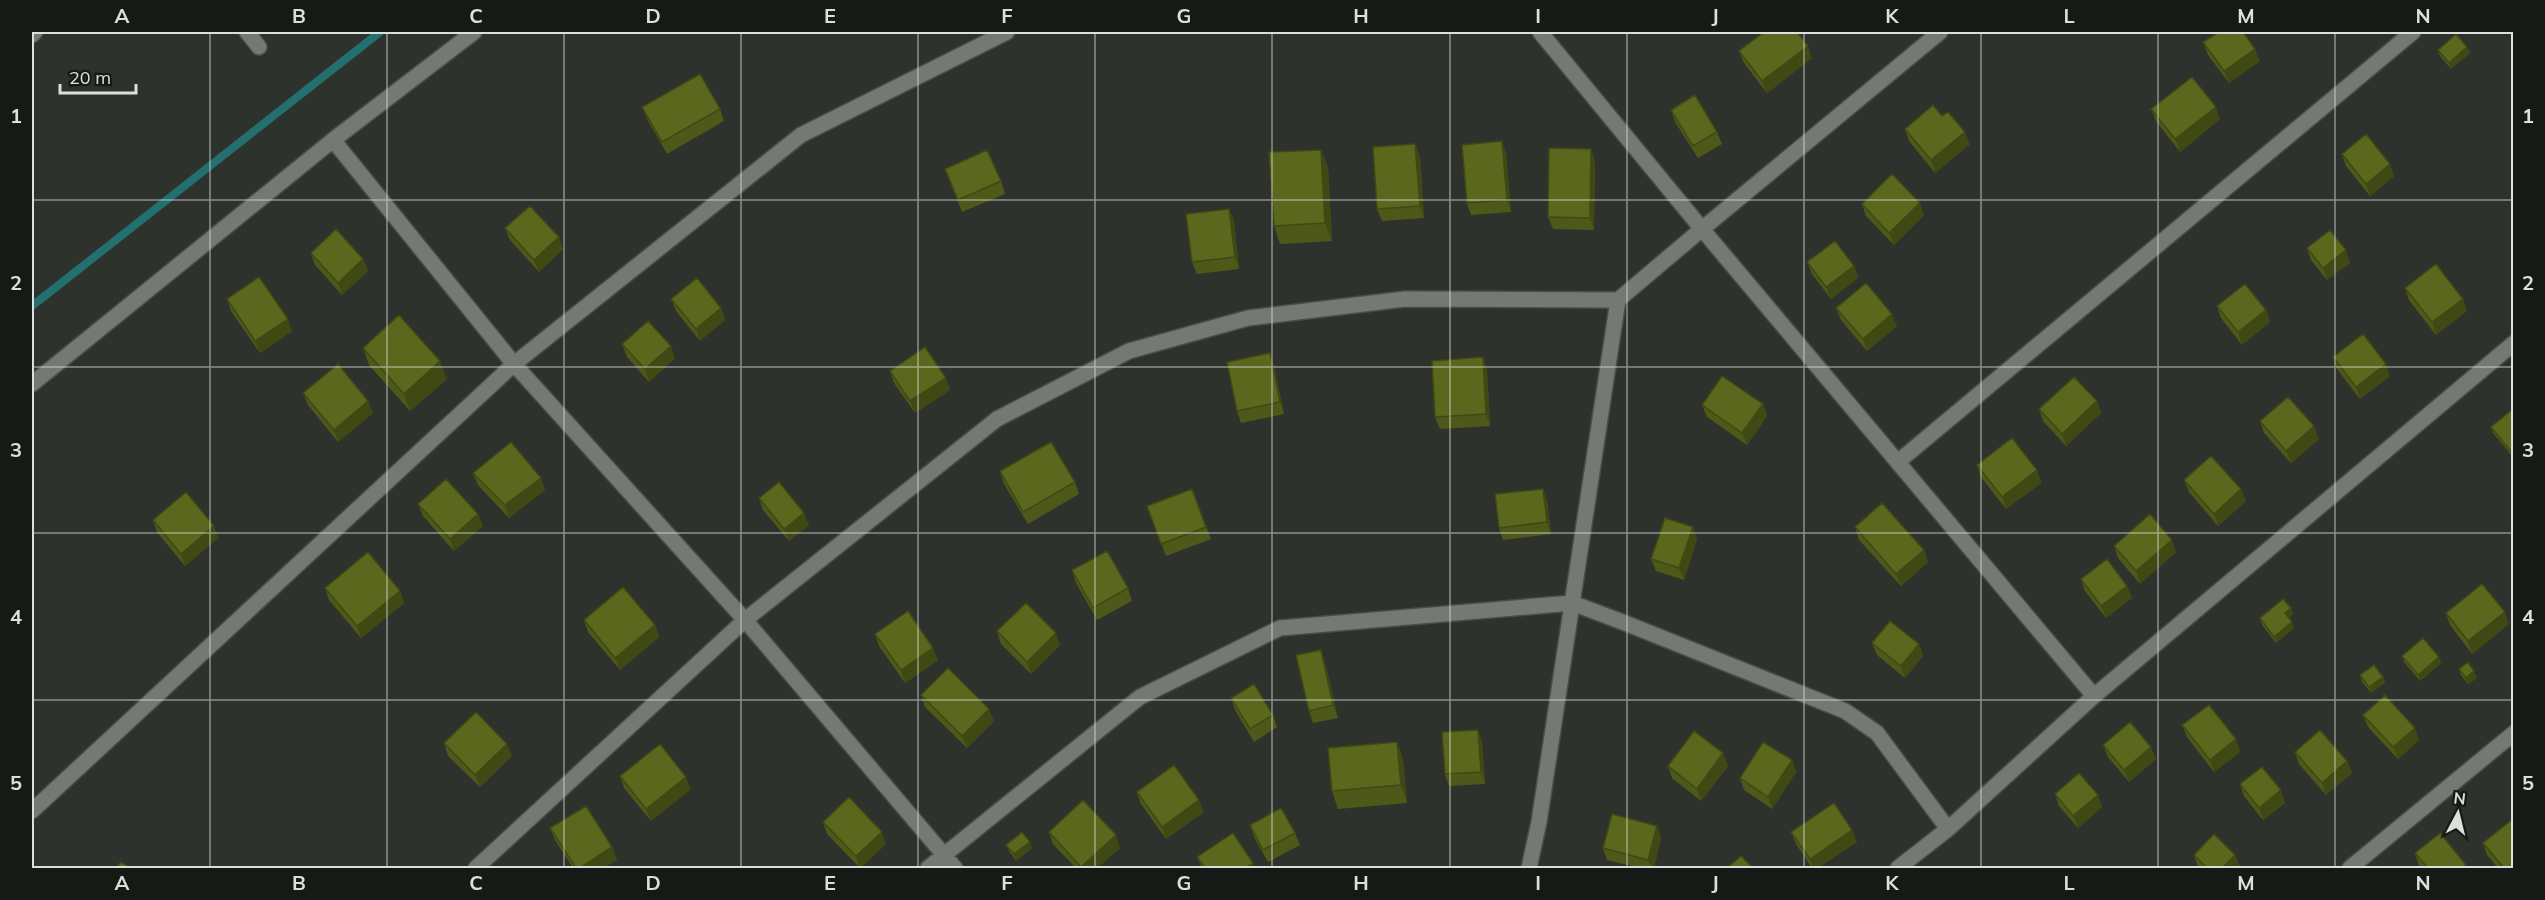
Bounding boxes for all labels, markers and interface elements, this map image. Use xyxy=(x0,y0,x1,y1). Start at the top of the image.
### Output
text: A xyxy=(115,3,130,28)
text: B xyxy=(292,3,306,28)
text: C xyxy=(469,3,483,28)
text: D xyxy=(645,3,661,28)
text: E xyxy=(824,3,836,28)
text: F xyxy=(1001,3,1013,28)
text: G xyxy=(1177,3,1191,28)
text: H xyxy=(1353,3,1369,28)
text: I xyxy=(1535,3,1541,28)
text: J xyxy=(1711,3,1719,28)
text: K xyxy=(1885,3,1899,28)
text: L xyxy=(2063,3,2075,28)
text: M xyxy=(2237,3,2255,28)
text: N xyxy=(2415,3,2431,28)
scale bar xyxy=(60,57,136,95)
text: 20 m xyxy=(69,66,111,89)
text: 1 xyxy=(10,103,22,128)
text: 1 xyxy=(2522,103,2534,128)
text: 2 xyxy=(10,270,22,295)
text: 2 xyxy=(2522,270,2534,295)
text: 3 xyxy=(10,437,22,462)
text: 3 xyxy=(2522,437,2534,462)
text: 4 xyxy=(10,604,22,629)
text: 4 xyxy=(2522,604,2534,629)
text: 5 xyxy=(10,770,22,795)
text: 5 xyxy=(2522,770,2534,795)
north arrow xyxy=(2428,783,2488,843)
text: N xyxy=(2453,787,2467,809)
text: A xyxy=(115,870,130,895)
text: B xyxy=(292,870,306,895)
text: C xyxy=(469,870,483,895)
text: D xyxy=(645,870,661,895)
text: E xyxy=(824,870,836,895)
text: F xyxy=(1001,870,1013,895)
text: G xyxy=(1177,870,1191,895)
text: H xyxy=(1353,870,1369,895)
text: I xyxy=(1535,870,1541,895)
text: J xyxy=(1711,870,1719,895)
text: K xyxy=(1885,870,1899,895)
text: L xyxy=(2063,870,2075,895)
text: M xyxy=(2237,870,2255,895)
text: N xyxy=(2415,870,2431,895)

